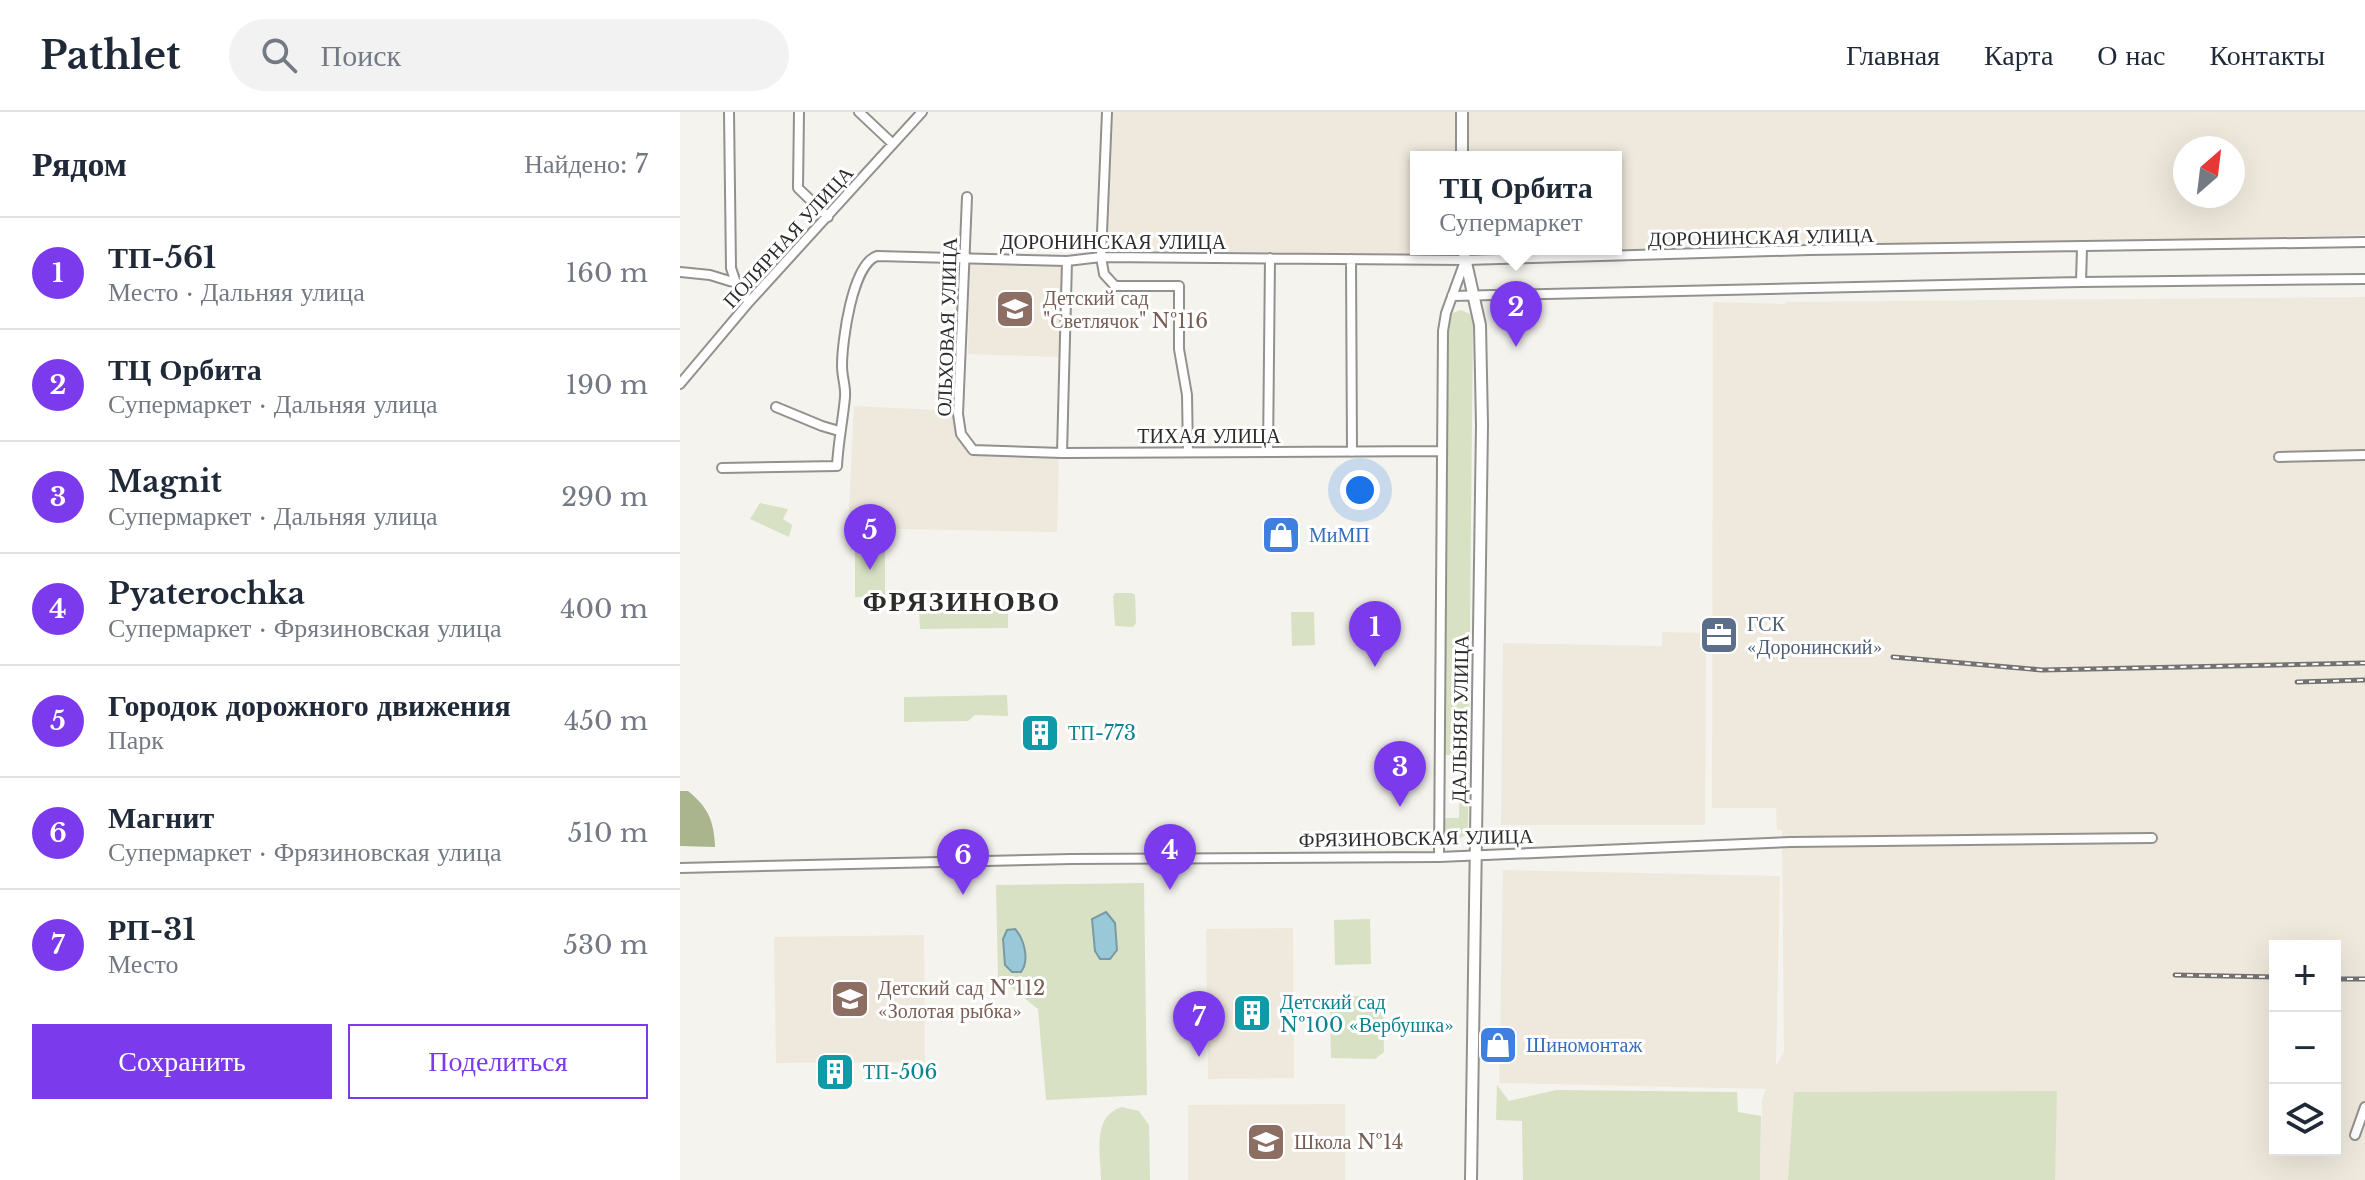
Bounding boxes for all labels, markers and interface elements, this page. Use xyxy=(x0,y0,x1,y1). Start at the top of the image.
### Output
search box xyxy=(229,19,789,91)
text: Pathlet xyxy=(40,32,181,79)
icon: search xyxy=(257,33,301,77)
text: Поиск xyxy=(321,37,401,74)
text: Главная xyxy=(1846,38,1940,73)
text: Карта xyxy=(1984,38,2053,73)
text: О нас xyxy=(2097,38,2165,73)
text: Контакты xyxy=(2209,38,2325,73)
north arrow xyxy=(2173,136,2245,208)
text: Рядом xyxy=(32,143,127,185)
text: Найдено: 7 xyxy=(524,148,648,180)
popup xyxy=(1410,151,1622,255)
street label: ПОЛЯРНАЯ УЛИЦА xyxy=(718,161,858,313)
text: ТЦ Орбита xyxy=(1439,169,1593,206)
text: Супермаркет xyxy=(1439,206,1583,238)
street label: ДОРОНИНСКАЯ УЛИЦА xyxy=(1648,223,1875,251)
street label: ДОРОНИНСКАЯ УЛИЦА xyxy=(1000,230,1227,254)
street label: ОЛЬХОВАЯ УЛИЦА xyxy=(932,236,962,417)
text: ТП-561 xyxy=(108,239,216,276)
text: 1 xyxy=(52,257,64,289)
text: 160 m xyxy=(566,257,648,289)
text: Место · Дальняя улица xyxy=(108,276,365,308)
pin: 2 xyxy=(1490,281,1542,347)
place label: Детский сад "Светлячок" №116 xyxy=(1043,286,1208,333)
school or university icon: Детский сад "Светлячок" №116 xyxy=(994,288,1036,330)
text: ТЦ Орбита xyxy=(108,351,262,388)
text: 2 xyxy=(50,369,66,401)
text: 190 m xyxy=(566,369,648,401)
text: Супермаркет · Дальняя улица xyxy=(108,388,438,420)
street label: ТИХАЯ УЛИЦА xyxy=(1137,424,1281,448)
text: Magnit xyxy=(108,463,222,500)
your location xyxy=(1340,470,1380,510)
text: 3 xyxy=(50,481,66,513)
text: 290 m xyxy=(561,481,648,513)
text: Супермаркет · Дальняя улица xyxy=(108,500,438,532)
pin: 5 xyxy=(844,504,896,570)
shop icon: МиМП xyxy=(1260,514,1302,556)
place label: МиМП xyxy=(1309,523,1370,547)
text: Pyaterochka xyxy=(108,575,305,612)
district label: ФРЯЗИНОВО xyxy=(863,584,1061,619)
text: 4 xyxy=(49,593,67,625)
text: 400 m xyxy=(560,593,648,625)
pin: 1 xyxy=(1349,601,1401,667)
text: Супермаркет · Фрязиновская улица xyxy=(108,612,501,644)
place label: ГСК «Доронинский» xyxy=(1747,612,1882,659)
office icon: ГСК «Доронинский» xyxy=(1698,614,1740,656)
street label: ДАЛЬНЯЯ УЛИЦА xyxy=(1447,634,1473,804)
text: Городок дорожного движения xyxy=(108,687,511,724)
text: 5 xyxy=(50,705,66,737)
text: 450 m xyxy=(564,705,648,737)
building icon: ТП-773 xyxy=(1019,712,1061,754)
place label: ТП-773 xyxy=(1068,721,1136,745)
text: Парк xyxy=(108,724,164,756)
pin: 3 xyxy=(1374,741,1426,807)
text: Магнит xyxy=(108,799,214,836)
text: 6 xyxy=(49,817,67,849)
text: 510 m xyxy=(568,817,648,849)
pin: 4 xyxy=(1144,824,1196,890)
street label: ФРЯЗИНОВСКАЯ УЛИЦА xyxy=(1298,824,1534,852)
pin: 6 xyxy=(937,829,989,895)
text: Супермаркет · Фрязиновская улица xyxy=(108,836,501,868)
text: РП-31 xyxy=(108,911,196,948)
text: 7 xyxy=(51,929,65,961)
text: 530 m xyxy=(563,929,648,961)
map controls xyxy=(2269,940,2341,1156)
button: + xyxy=(2269,940,2341,1012)
text: Место xyxy=(108,948,179,980)
place label: Детский сад №112 «Золотая рыбка» xyxy=(878,976,1045,1023)
school or university icon: Детский сад №112 «Золотая рыбка» xyxy=(829,978,871,1020)
place label: Детский сад №100 «Вербушка» xyxy=(1280,990,1454,1037)
pin: 7 xyxy=(1173,991,1225,1057)
building icon: Детский сад №100 «Вербушка» xyxy=(1231,992,1273,1034)
button: − xyxy=(2269,1012,2341,1084)
button: Сохранить xyxy=(32,1024,332,1099)
button: Поделиться xyxy=(348,1024,648,1099)
shop icon: Шиномонтаж xyxy=(1477,1024,1519,1066)
place label: Шиномонтаж xyxy=(1526,1033,1642,1057)
building icon: ТП-506 xyxy=(814,1051,856,1093)
place label: ТП-506 xyxy=(863,1060,937,1084)
button: layers xyxy=(2269,1084,2341,1156)
school or university icon: Школа №14 xyxy=(1245,1121,1287,1163)
place label: Школа №14 xyxy=(1294,1130,1404,1154)

